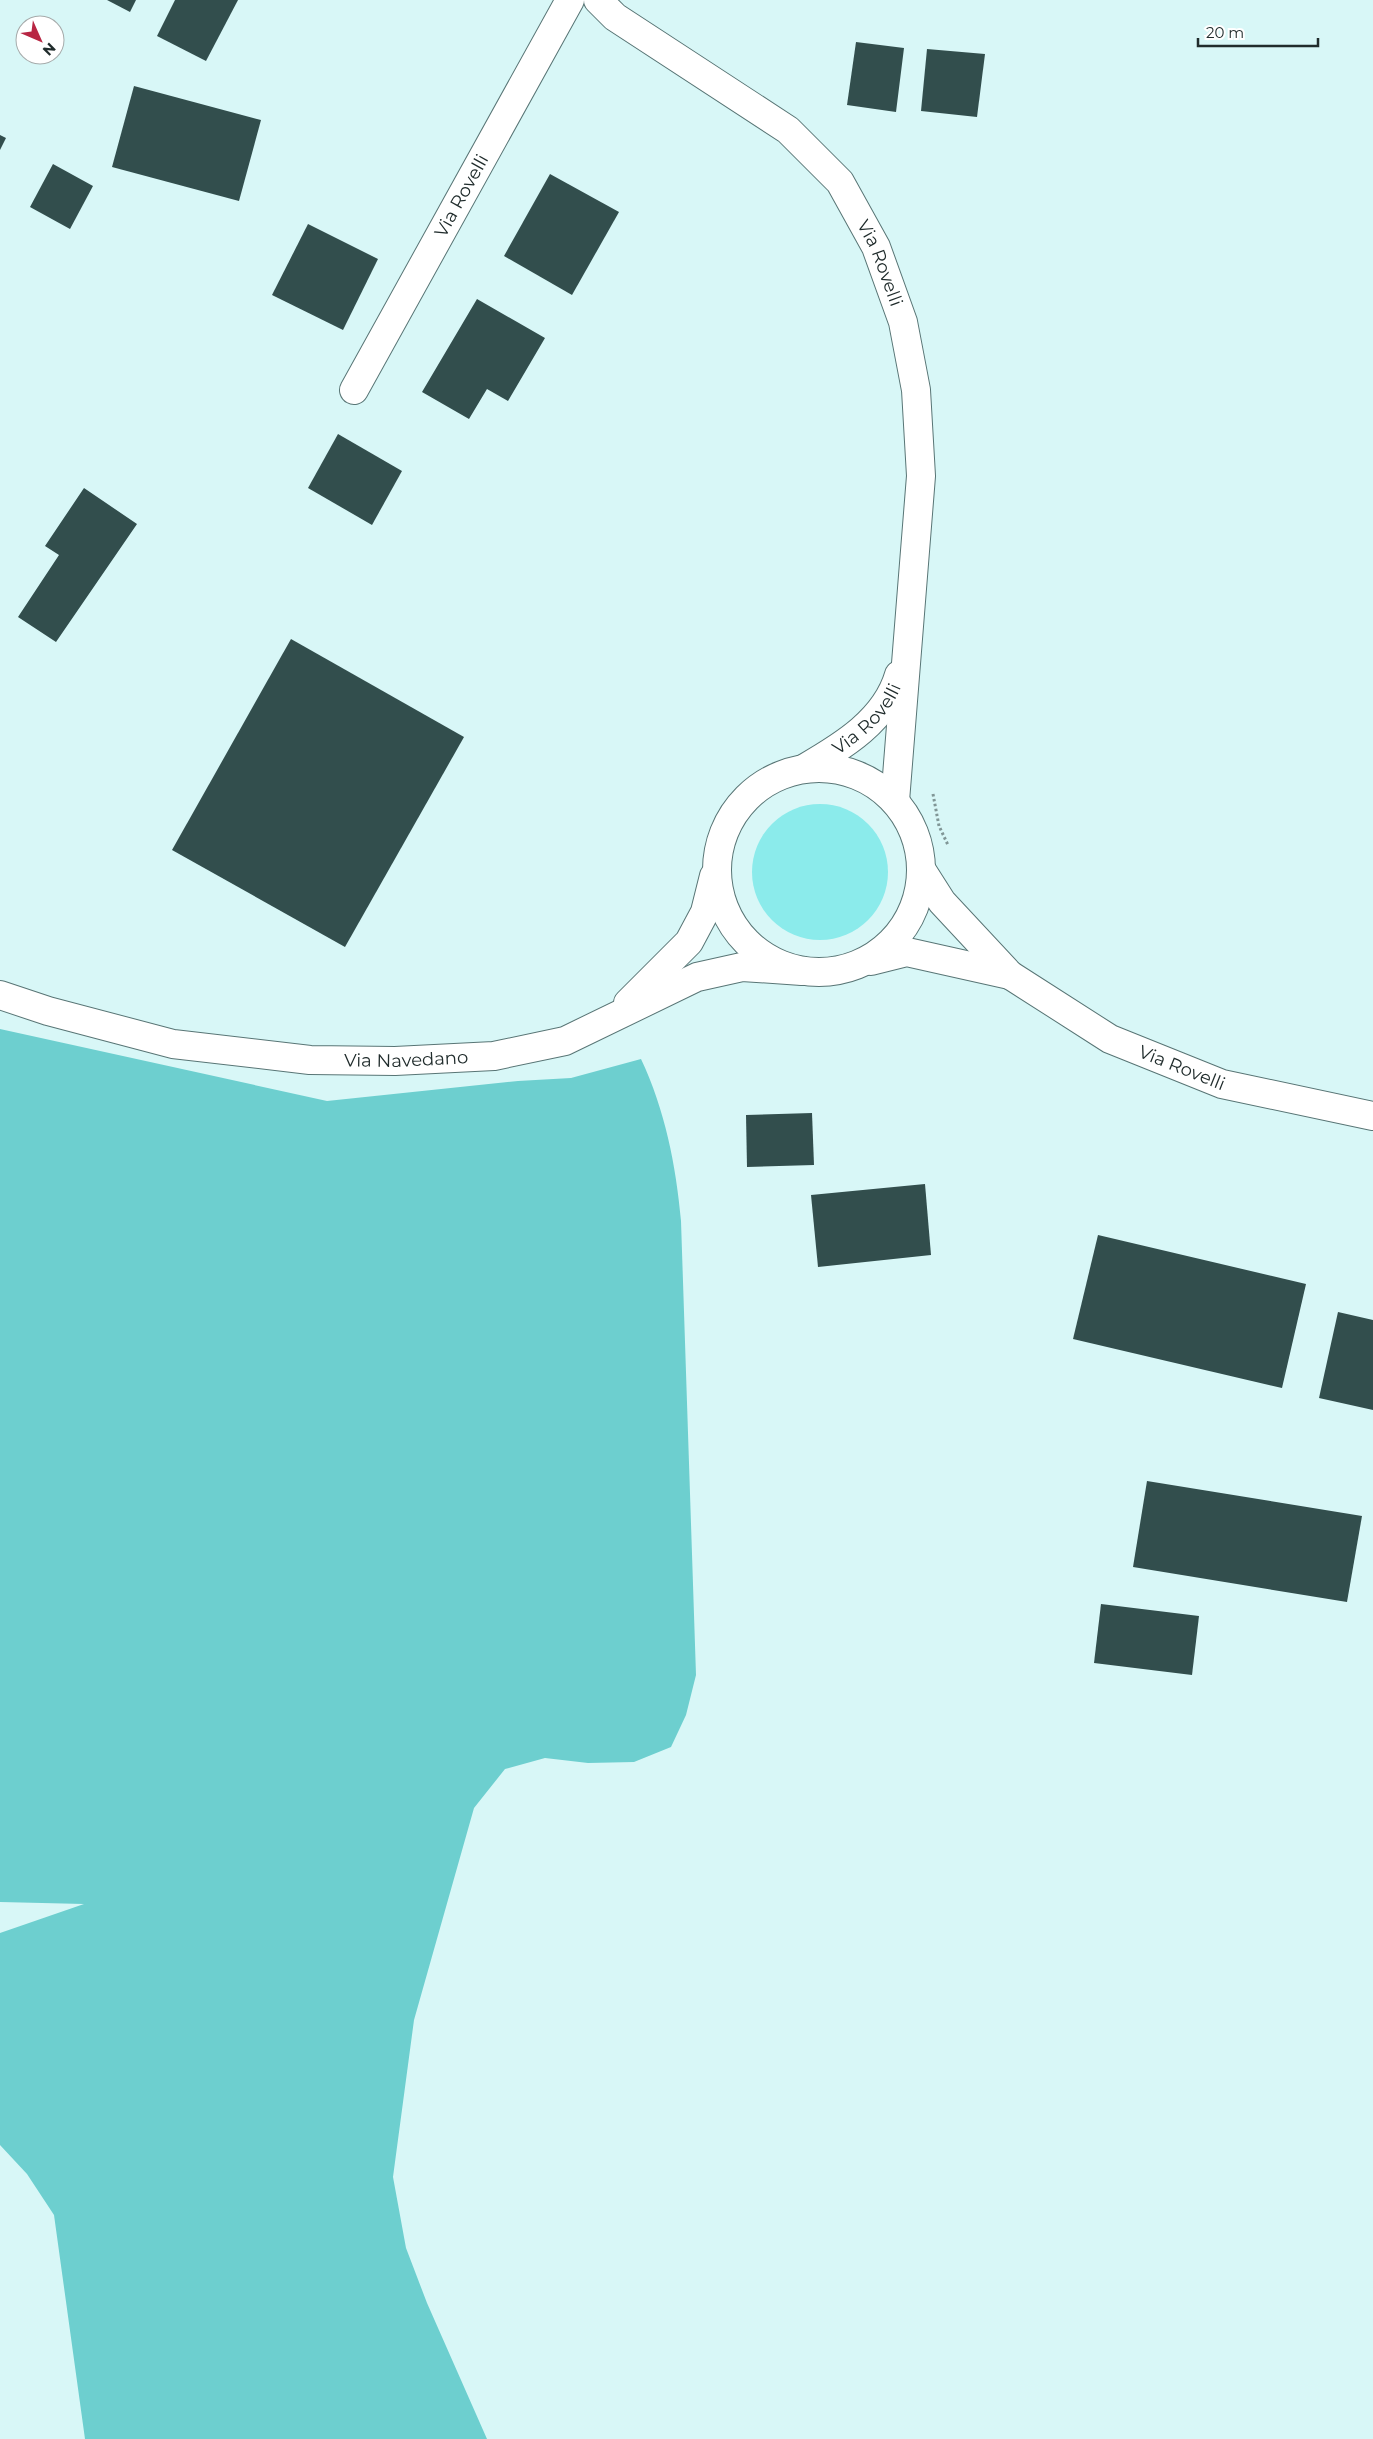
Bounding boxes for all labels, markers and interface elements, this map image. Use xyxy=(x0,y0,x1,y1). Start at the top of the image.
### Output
north arrow xyxy=(15,15,65,65)
scale bar xyxy=(1198,15,1318,47)
text: 20 m xyxy=(1206,23,1244,42)
text: N xyxy=(39,39,60,60)
street label: Via Rovelli xyxy=(430,150,493,241)
street label: Via Rovelli xyxy=(852,216,907,309)
street label: Via Rovelli xyxy=(828,680,906,759)
street label: Via Rovelli xyxy=(1135,1041,1228,1095)
street label: Via Navedano xyxy=(344,1046,469,1072)

